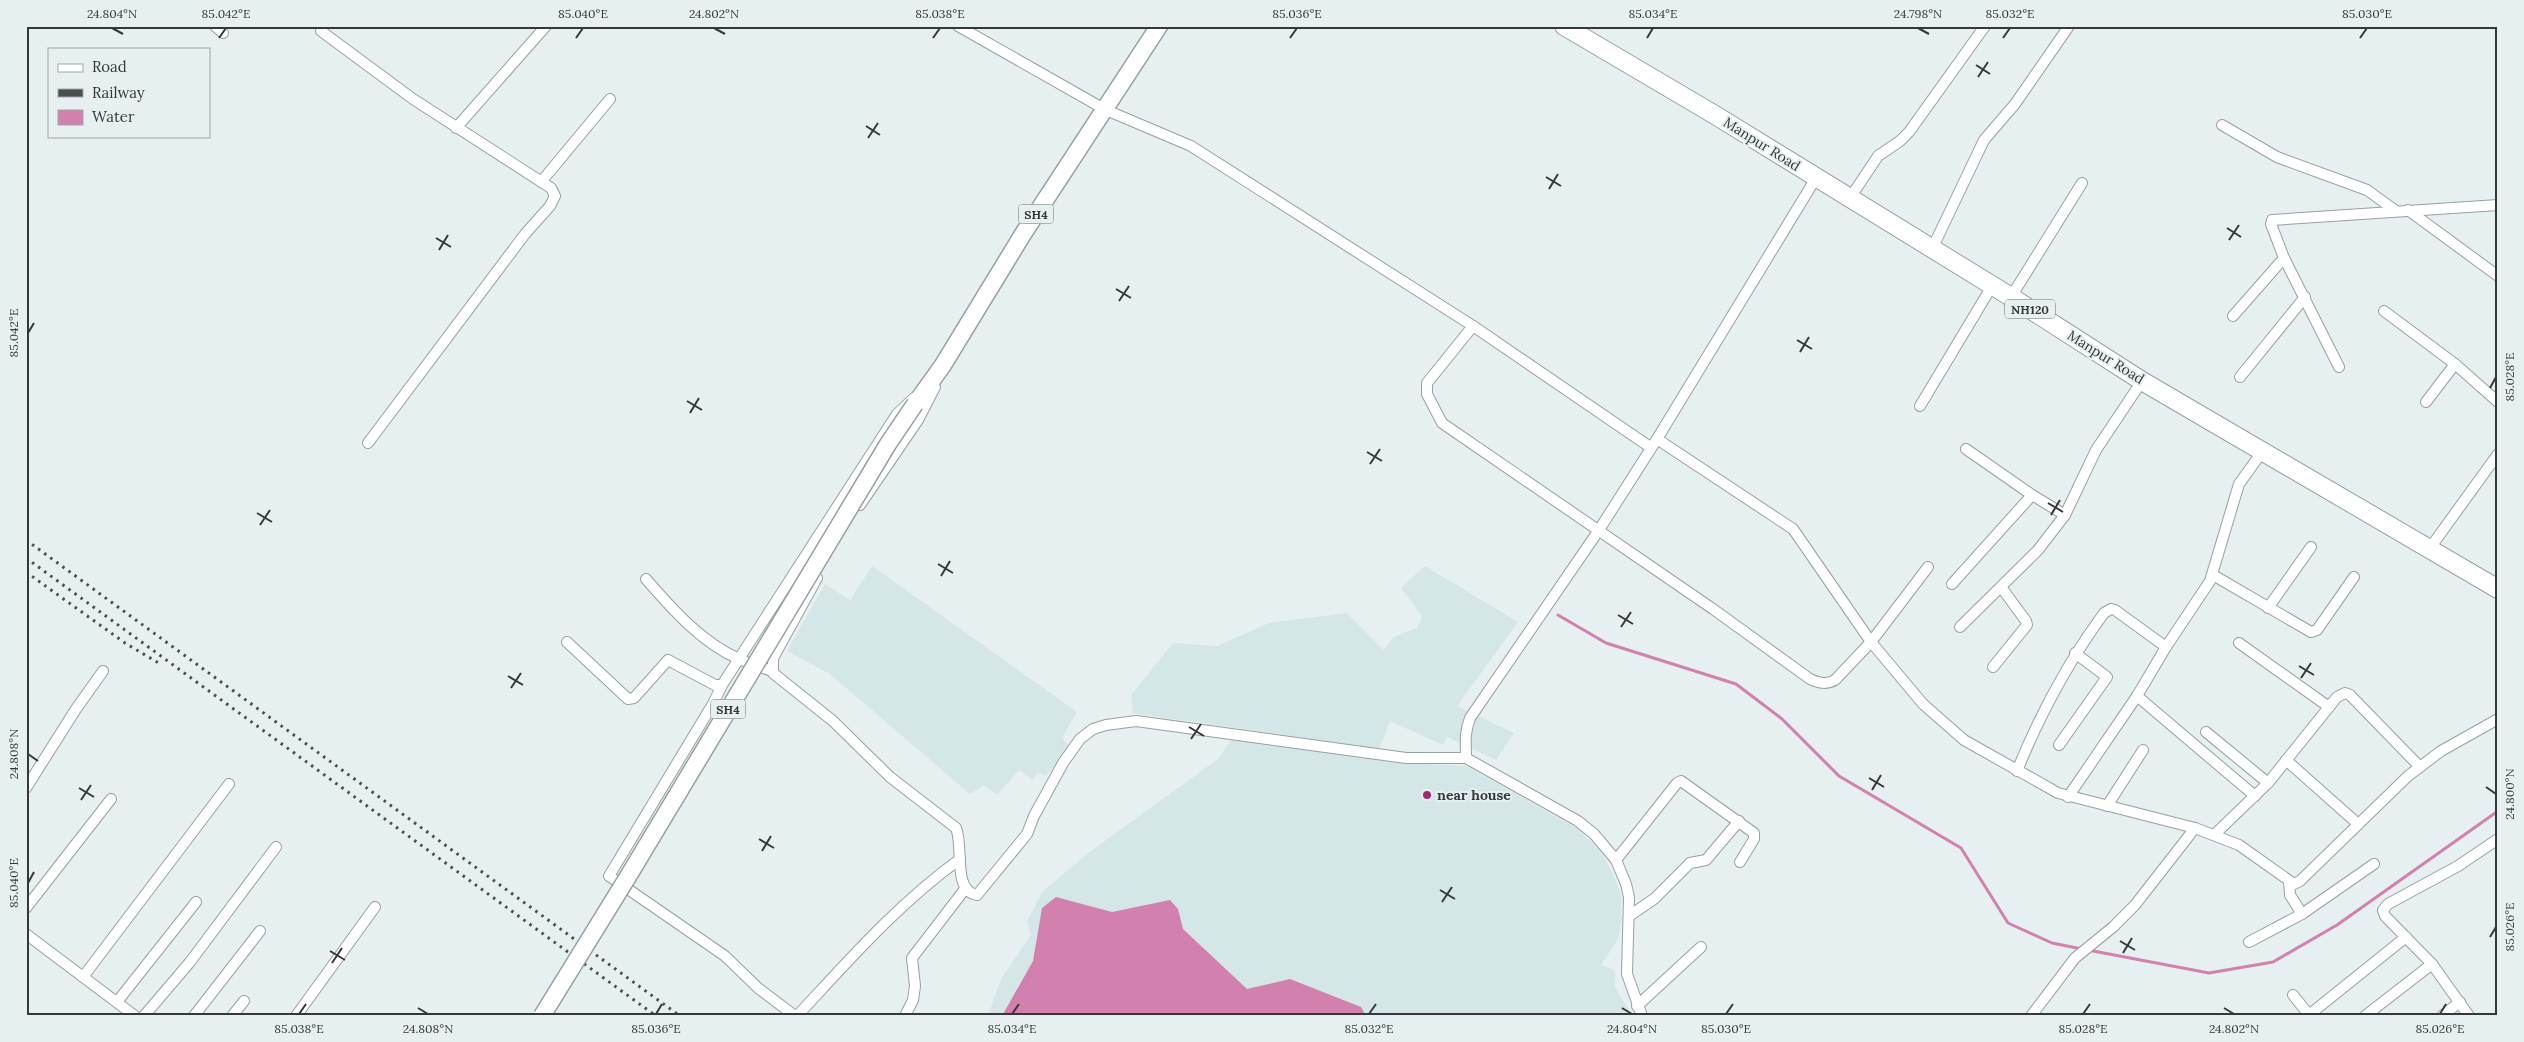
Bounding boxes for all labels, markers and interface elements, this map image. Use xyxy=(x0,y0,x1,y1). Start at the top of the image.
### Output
text: 24.804°N xyxy=(87,6,137,21)
text: 85.042°E xyxy=(202,6,250,21)
text: 85.040°E xyxy=(558,6,608,21)
text: 24.802°N xyxy=(689,6,739,21)
text: 85.038°E xyxy=(915,6,965,21)
text: 85.036°E xyxy=(1272,6,1322,21)
text: 85.034°E xyxy=(1629,6,1677,21)
text: 24.798°N xyxy=(1894,6,1942,21)
text: 85.032°E xyxy=(1986,6,2034,21)
text: 85.030°E xyxy=(2342,6,2392,21)
legend xyxy=(48,48,210,138)
text: Road xyxy=(92,57,127,76)
text: Railway xyxy=(92,83,145,102)
text: Water xyxy=(92,107,135,126)
street label: Manpur Road xyxy=(1720,113,1804,175)
road number: SH4 xyxy=(1018,204,1054,223)
road number: NH120 xyxy=(2005,300,2055,318)
text: 85.042°E xyxy=(6,309,21,357)
street label: Manpur Road xyxy=(2064,326,2148,388)
text: 85.028°E xyxy=(2502,353,2517,401)
road number: SH4 xyxy=(710,700,746,719)
text: 24.808°N xyxy=(6,729,21,779)
text: 24.800°N xyxy=(2502,768,2517,820)
place label: near house xyxy=(1437,786,1511,804)
marker: near house xyxy=(1421,789,1433,801)
text: 85.040°E xyxy=(6,858,21,908)
text: 85.026°E xyxy=(2502,902,2517,952)
text: 85.038°E xyxy=(274,1021,324,1036)
text: 24.808°N xyxy=(403,1021,453,1036)
text: 85.036°E xyxy=(631,1021,681,1036)
text: 85.034°E xyxy=(988,1021,1036,1036)
text: 85.032°E xyxy=(1345,1021,1393,1036)
text: 24.804°N xyxy=(1607,1021,1657,1036)
text: 85.030°E xyxy=(1701,1021,1751,1036)
text: 85.028°E xyxy=(2059,1021,2107,1036)
text: 24.802°N xyxy=(2209,1021,2259,1036)
text: 85.026°E xyxy=(2415,1021,2465,1036)

